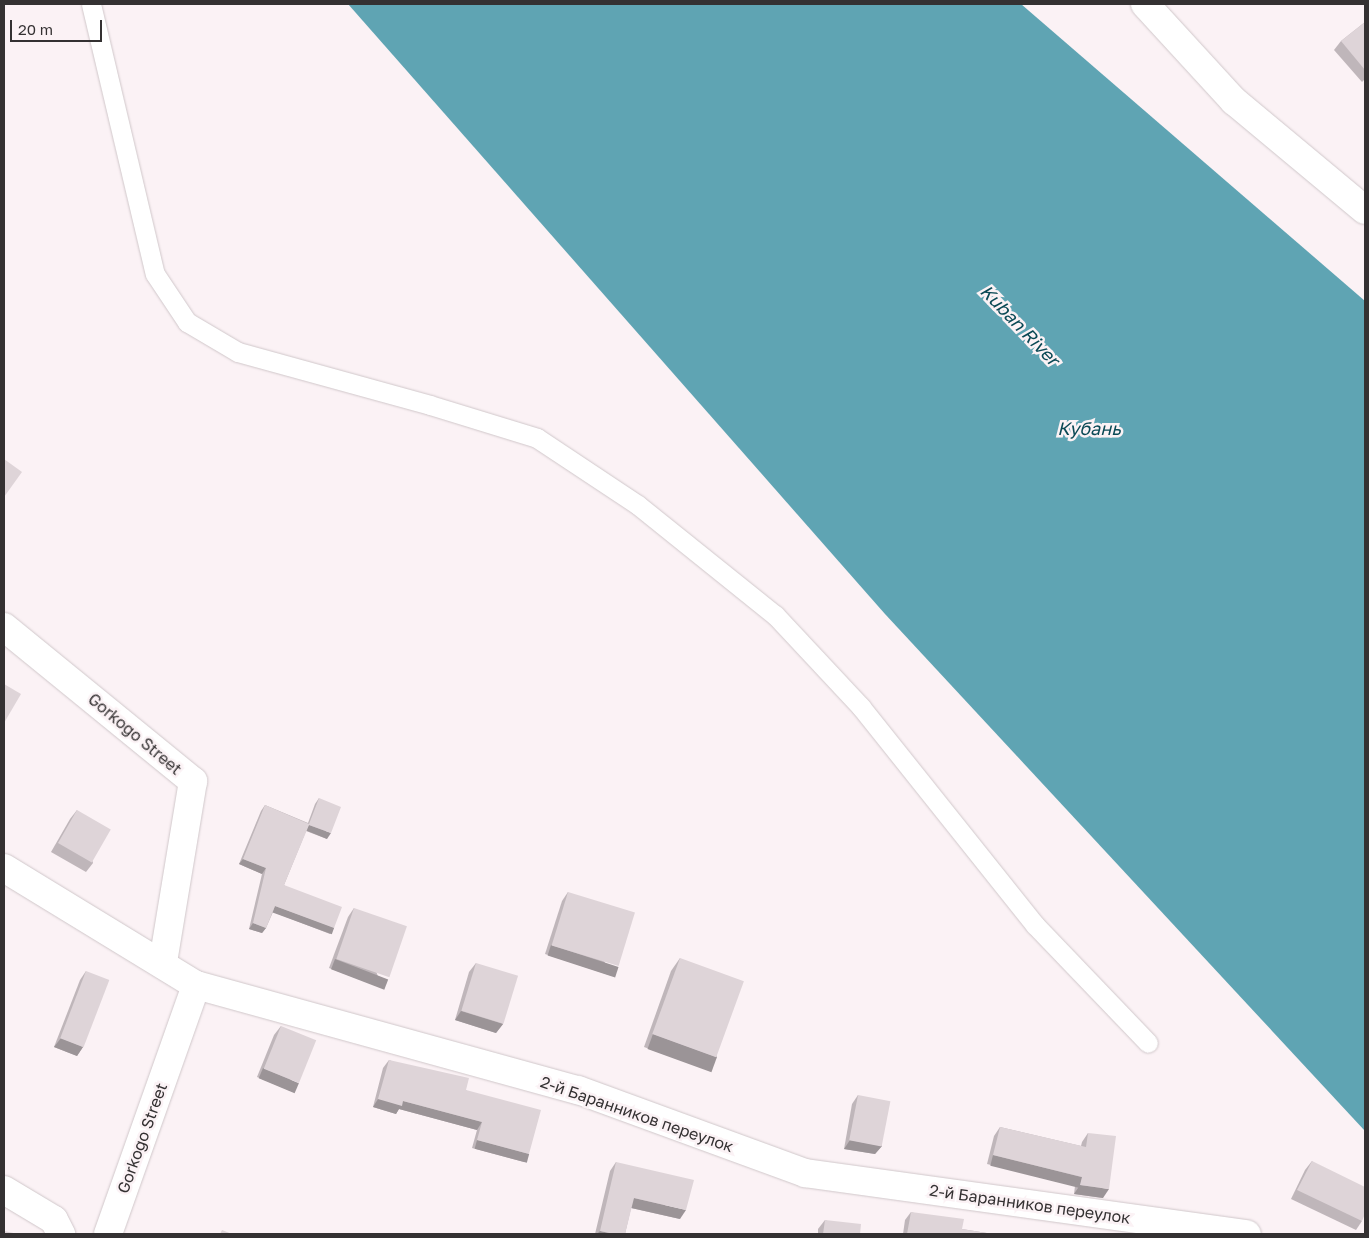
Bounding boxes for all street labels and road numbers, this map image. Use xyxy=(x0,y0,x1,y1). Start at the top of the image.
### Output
street label: Gorkogo Street xyxy=(84,689,186,779)
street label: 2-й Баранников переулок xyxy=(538,1072,736,1156)
street label: Gorkogo Street xyxy=(113,1080,171,1196)
street label: 2-й Баранников переулок xyxy=(928,1180,1132,1228)

